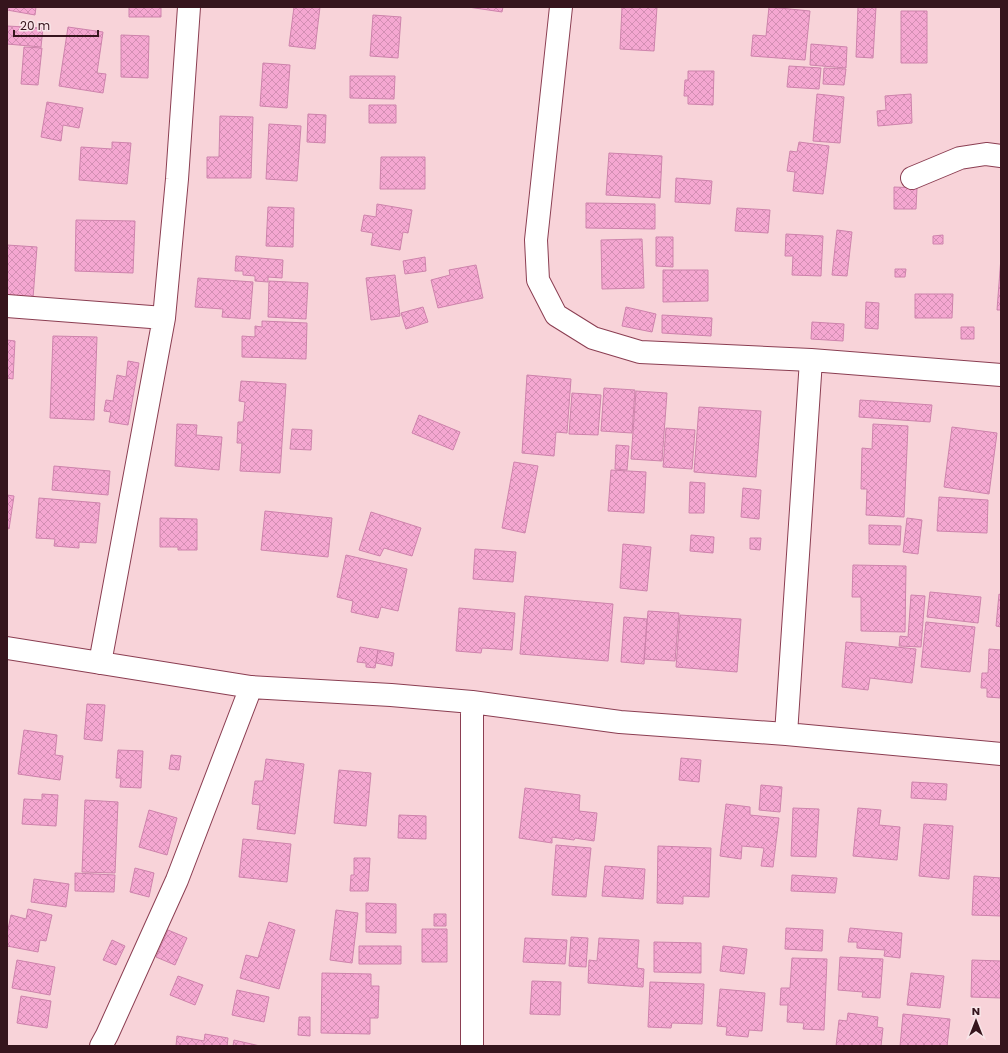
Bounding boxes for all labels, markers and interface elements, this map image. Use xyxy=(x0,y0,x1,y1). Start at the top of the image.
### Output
scale bar xyxy=(14,12,98,38)
text: 20 m xyxy=(20,17,50,34)
north arrow xyxy=(956,1001,996,1041)
text: N xyxy=(972,1003,980,1019)

